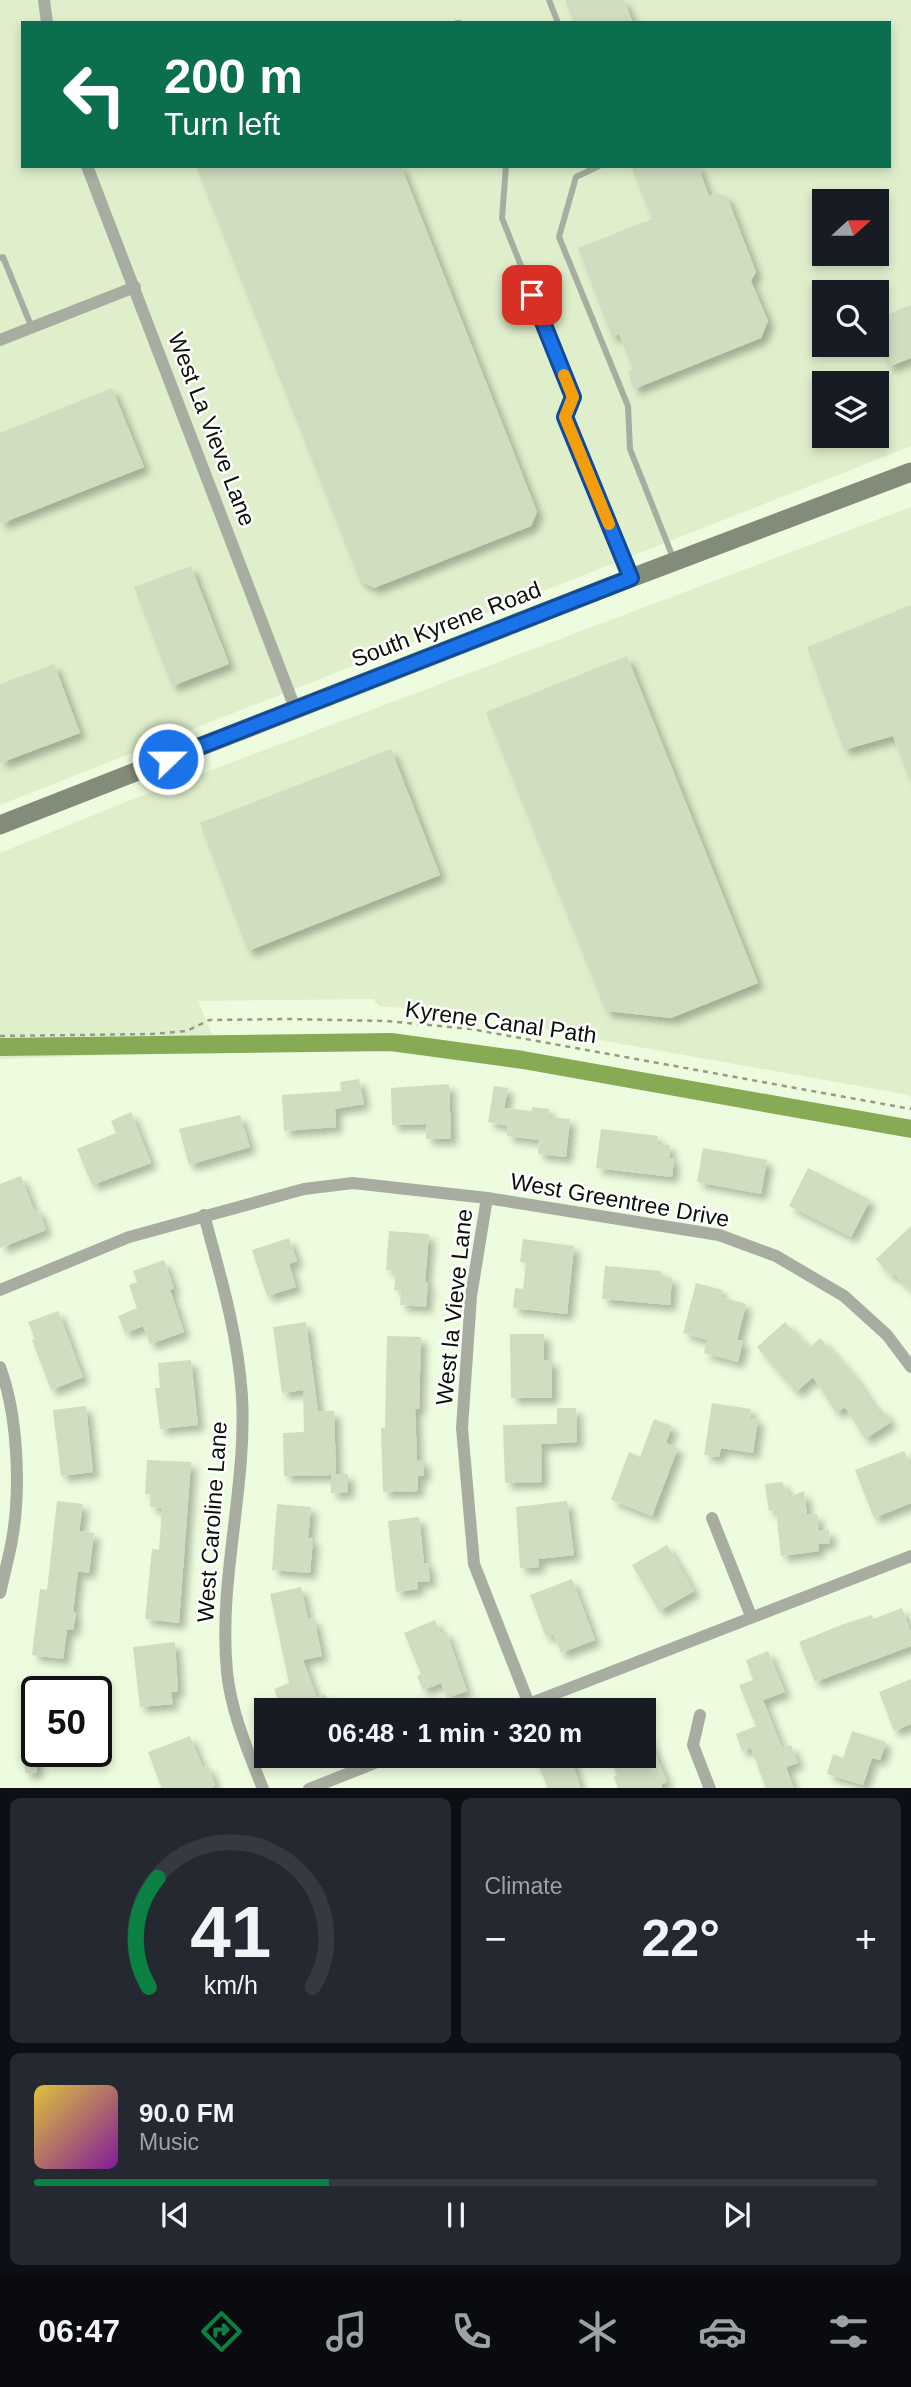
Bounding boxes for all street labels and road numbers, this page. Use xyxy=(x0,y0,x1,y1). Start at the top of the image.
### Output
street label: West La Vieve Lane xyxy=(163,329,261,529)
street label: South Kyrene Road xyxy=(348,576,544,672)
street label: Kyrene Canal Path xyxy=(404,996,598,1048)
street label: West Greentree Drive xyxy=(508,1168,732,1232)
street label: West la Vieve Lane xyxy=(431,1208,477,1406)
street label: West Caroline Lane xyxy=(192,1421,232,1623)

